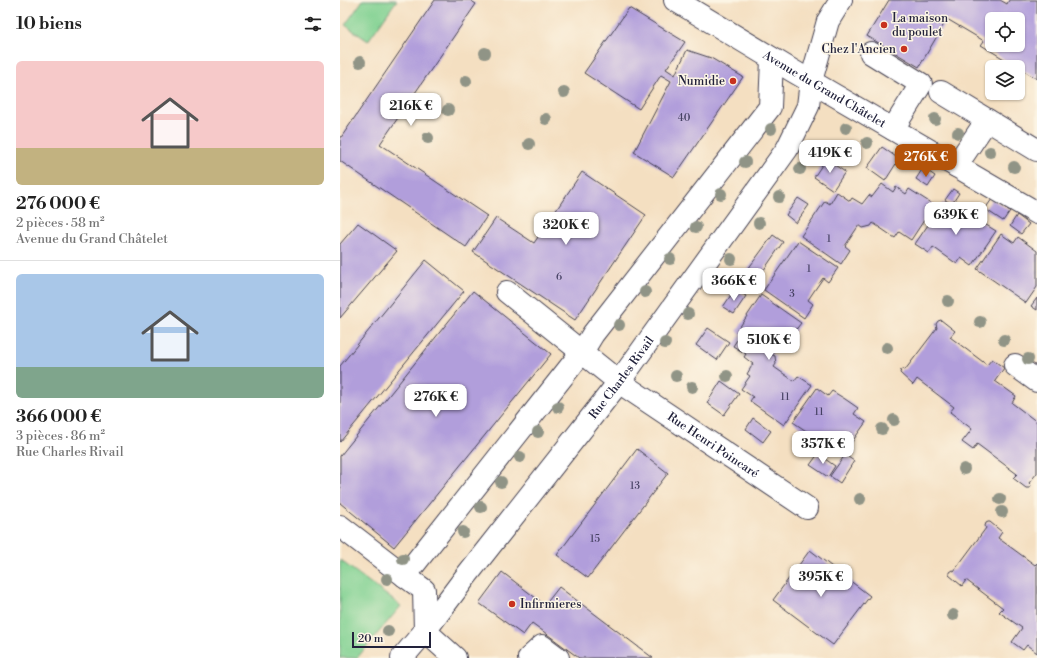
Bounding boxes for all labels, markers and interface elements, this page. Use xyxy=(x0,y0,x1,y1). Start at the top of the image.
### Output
place label: La maison du poulet xyxy=(892,11,948,40)
map controls xyxy=(985,12,1025,100)
button: locate xyxy=(985,12,1025,52)
text: 10 biens xyxy=(16,13,82,35)
icon: filters xyxy=(302,13,324,35)
marker: La maison du poulet xyxy=(879,20,889,30)
place label: Chez l'Ancien xyxy=(821,42,896,57)
marker: Chez l'Ancien xyxy=(899,44,909,54)
street label: Avenue du Grand Châtelet xyxy=(759,47,889,132)
button: layers xyxy=(985,60,1025,100)
place label: Numidie xyxy=(678,74,725,89)
marker: Numidie xyxy=(728,76,738,86)
icon: home xyxy=(134,87,206,159)
pin: 216K € xyxy=(378,93,444,127)
text: 216K € xyxy=(389,98,433,114)
house number: 40 xyxy=(678,112,691,124)
pin: 419K € xyxy=(797,140,863,174)
pin: 276K € xyxy=(893,144,959,178)
text: 419K € xyxy=(808,145,852,161)
text: 276K € xyxy=(904,149,948,165)
text: 276 000 € xyxy=(16,193,100,215)
pin: 639K € xyxy=(923,202,989,236)
text: 639K € xyxy=(933,207,979,223)
pin: 320K € xyxy=(533,212,599,246)
text: 2 pièces · 58 m² xyxy=(16,215,105,231)
text: 320K € xyxy=(543,217,589,233)
text: Avenue du Grand Châtelet xyxy=(16,231,168,247)
house number: 1 xyxy=(827,233,832,245)
house number: 1 xyxy=(807,263,812,275)
pin: 366K € xyxy=(701,268,767,302)
house number: 6 xyxy=(556,271,562,283)
text: 366K € xyxy=(711,273,757,289)
house number: 3 xyxy=(789,288,795,300)
icon: home xyxy=(134,300,206,372)
pin: 510K € xyxy=(736,327,802,361)
text: 510K € xyxy=(747,332,791,348)
street label: Rue Charles Rivail xyxy=(586,333,658,422)
pin: 276K € xyxy=(403,384,469,418)
text: 276K € xyxy=(414,389,458,405)
house number: 11 xyxy=(781,391,790,403)
text: 366 000 € xyxy=(16,406,101,428)
house number: 11 xyxy=(815,406,824,418)
street label: Rue Henri Poincaré xyxy=(664,409,761,482)
text: 3 pièces · 86 m² xyxy=(16,428,105,444)
pin: 357K € xyxy=(790,431,856,465)
text: 357K € xyxy=(801,436,845,452)
text: Rue Charles Rivail xyxy=(16,444,124,460)
house number: 13 xyxy=(630,480,640,492)
house number: 15 xyxy=(590,533,600,545)
pin: 395K € xyxy=(788,564,854,598)
text: 395K € xyxy=(798,569,844,585)
place label: Infirmieres xyxy=(520,597,581,612)
marker: Infirmieres xyxy=(507,599,517,609)
scale bar xyxy=(352,630,431,649)
text: 20 m xyxy=(358,632,383,646)

